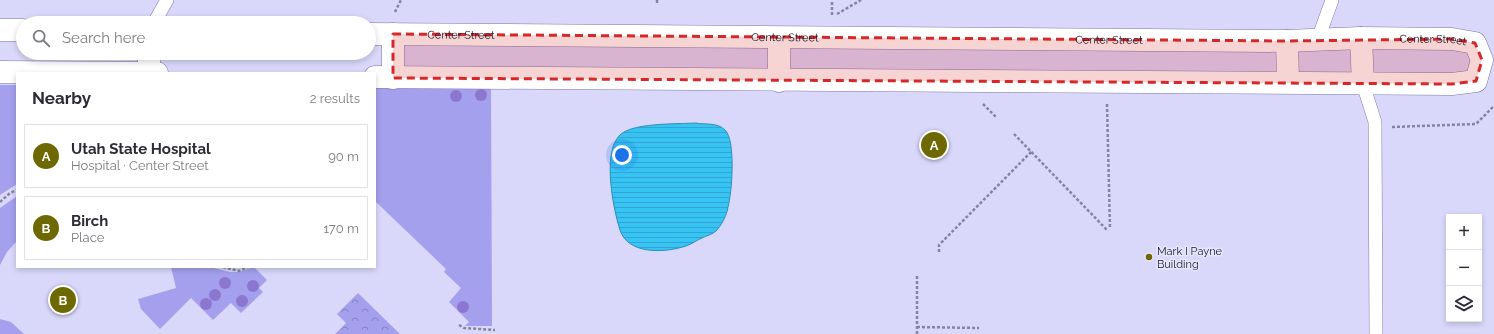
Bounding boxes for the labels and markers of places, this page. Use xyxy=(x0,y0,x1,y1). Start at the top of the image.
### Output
pin: A xyxy=(921,130,947,160)
place label: Mark I Payne Building xyxy=(1157,245,1223,271)
marker: Mark I Payne Building xyxy=(1144,252,1154,262)
pin: B xyxy=(50,285,76,315)

